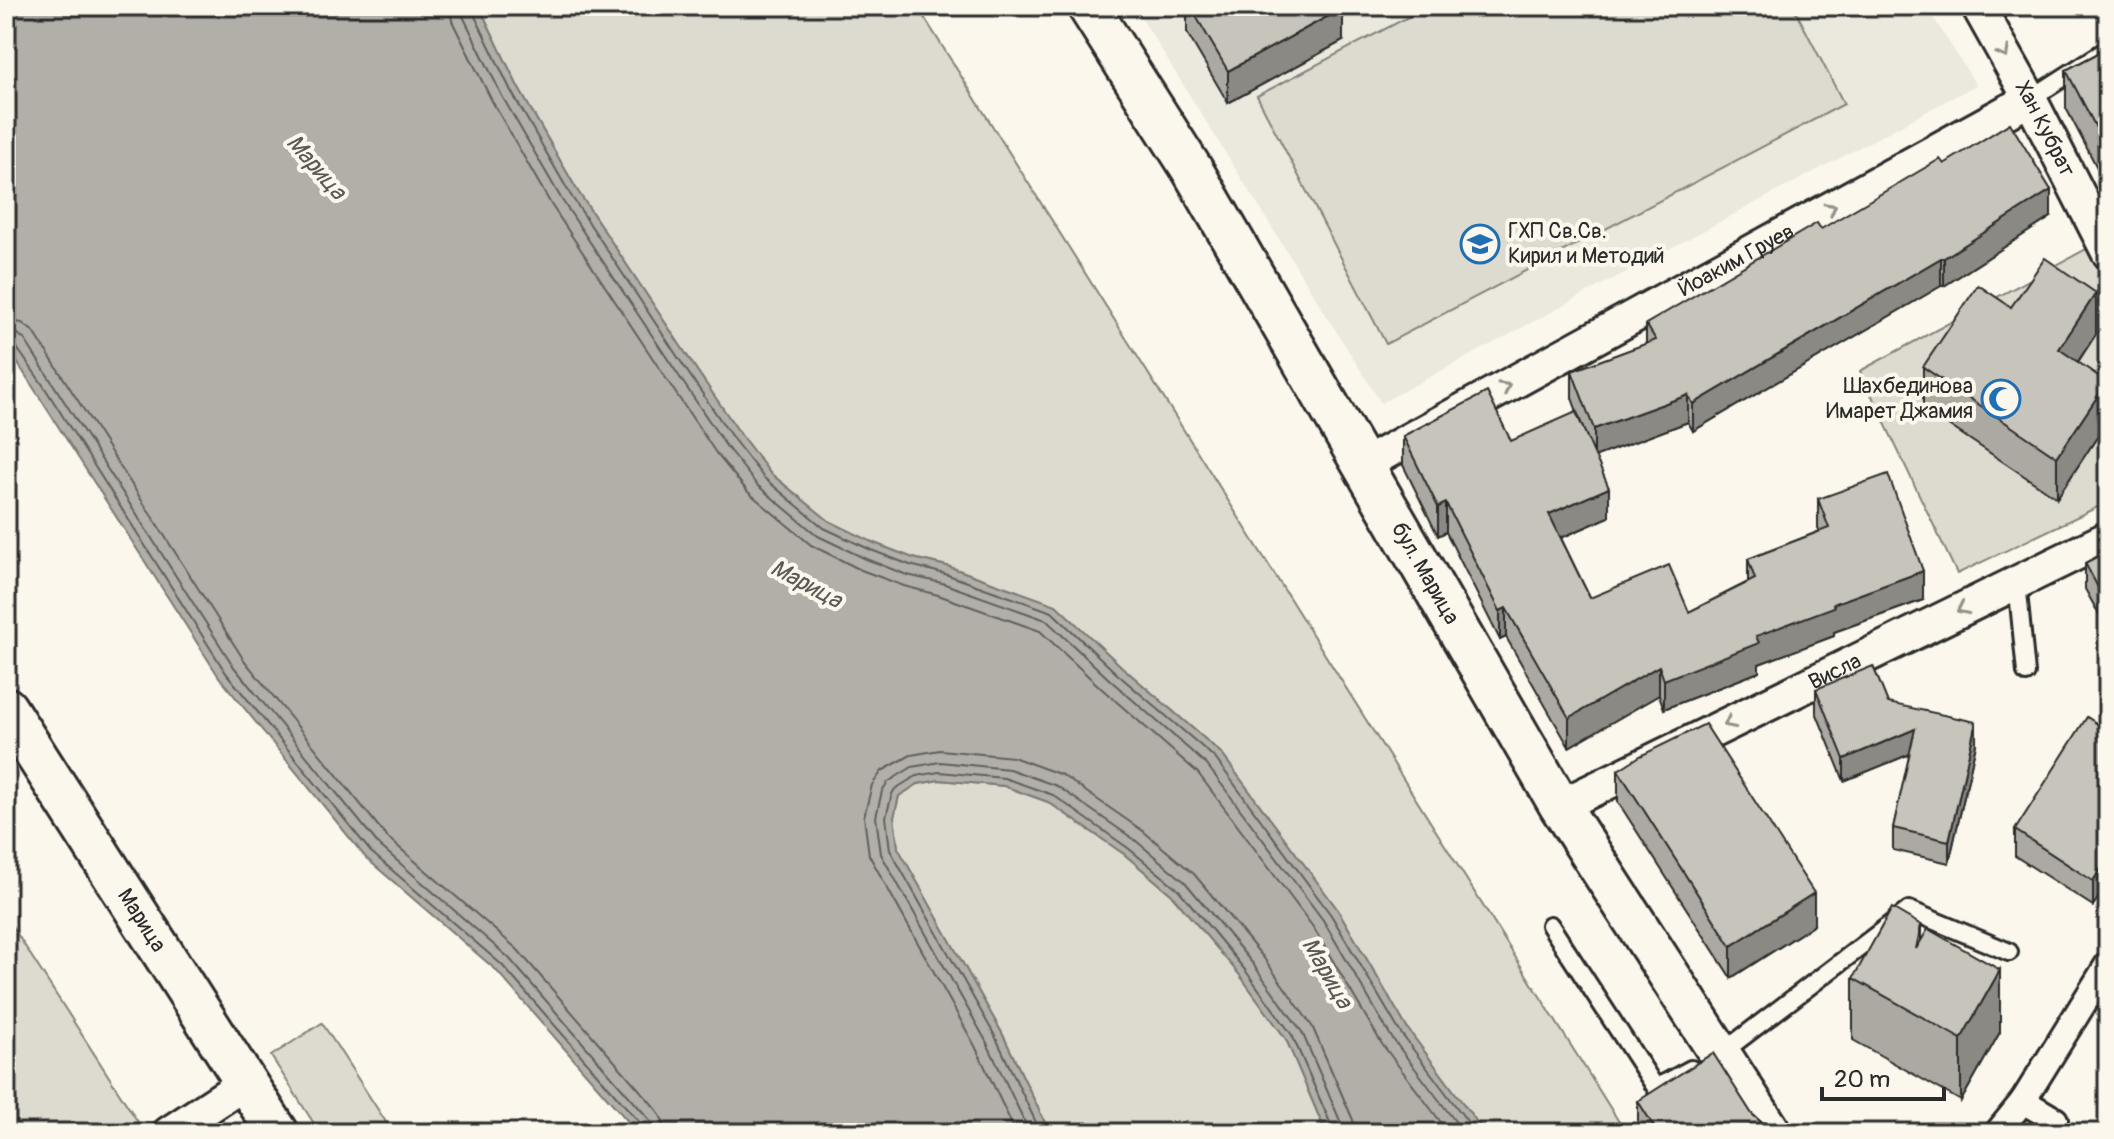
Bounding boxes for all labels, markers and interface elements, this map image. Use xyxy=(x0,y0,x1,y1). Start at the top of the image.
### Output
one-way arrow xyxy=(1994,44,2010,58)
street label: Хан Кубрат xyxy=(2009,76,2081,182)
water label: Марица xyxy=(280,129,353,207)
one-way arrow xyxy=(1823,202,1837,218)
place label: ГХП Св.Св. Кирил и Методий xyxy=(1508,217,1665,270)
street label: Йоаким Груев xyxy=(1674,217,1799,303)
school or university icon: ГХП Св.Св. Кирил и Методий xyxy=(1459,223,1501,265)
place label: Шахбединова Имарет Джамия xyxy=(1826,372,1973,425)
mosque icon: Шахбединова Имарет Джамия xyxy=(1980,378,2022,420)
one-way arrow xyxy=(1496,381,1511,397)
street label: бул. Марица xyxy=(1385,517,1466,629)
water label: Марица xyxy=(765,553,848,616)
one-way arrow xyxy=(1956,599,1971,615)
street label: Висла xyxy=(1804,647,1866,696)
one-way arrow xyxy=(1722,713,1737,729)
street label: Марица xyxy=(111,883,173,957)
water label: Марица xyxy=(1295,933,1360,1015)
scale bar xyxy=(1822,1051,1944,1101)
text: 20 m xyxy=(1834,1065,1890,1094)

